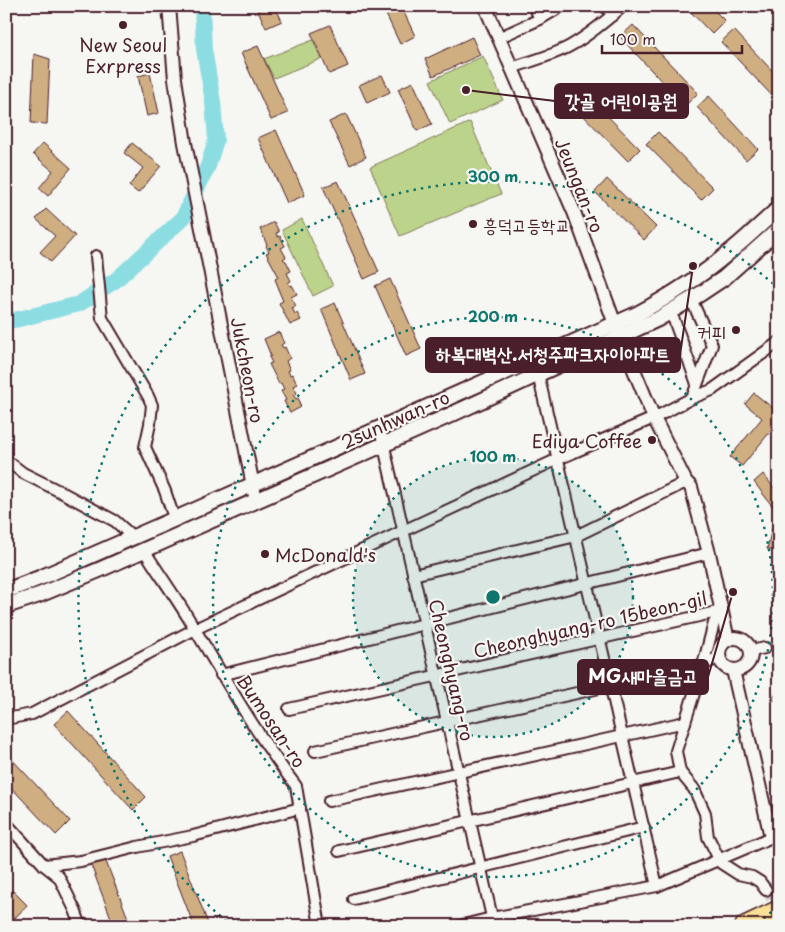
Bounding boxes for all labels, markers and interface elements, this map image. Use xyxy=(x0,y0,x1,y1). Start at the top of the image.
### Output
marker: New Seoul Exrpress xyxy=(117,19,129,31)
scale bar xyxy=(602,22,742,54)
text: 100 m xyxy=(610,27,656,50)
place label: New Seoul Exrpress xyxy=(79,31,167,79)
callout: 갓골 어린이공원 xyxy=(555,84,688,118)
text: 갓골 어린이공원 xyxy=(564,86,678,114)
street label: Jeungan-ro xyxy=(549,134,611,237)
text: 300 m xyxy=(468,164,518,187)
place label: 흥덕고등학교 xyxy=(483,211,570,238)
marker: 흥덕고등학교 xyxy=(467,218,479,230)
text: 200 m xyxy=(468,304,518,327)
street label: Jukcheon-ro xyxy=(225,315,271,425)
place label: 커피 xyxy=(697,317,726,344)
marker: 커피 xyxy=(730,324,742,336)
callout: 하복대벽산.서청주파크자이아파트 xyxy=(426,338,680,372)
text: 하복대벽산.서청주파크자이아파트 xyxy=(436,339,670,367)
street label: 2sunhwan-ro xyxy=(337,383,453,455)
place label: Ediya Coffee xyxy=(532,427,642,454)
marker: Ediya Coffee xyxy=(646,434,658,446)
text: 100 m xyxy=(470,444,516,467)
place label: McDonald's xyxy=(275,541,376,568)
marker: McDonald's xyxy=(259,548,271,560)
street label: Cheonghyang-ro 15beon-gil xyxy=(470,584,710,664)
centre of rings xyxy=(484,588,502,606)
street label: Cheonghyang-ro xyxy=(423,596,481,744)
callout: MG새마을금고 xyxy=(578,660,708,694)
text: MG새마을금고 xyxy=(588,661,698,689)
street label: Bumosan-ro xyxy=(231,669,313,773)

